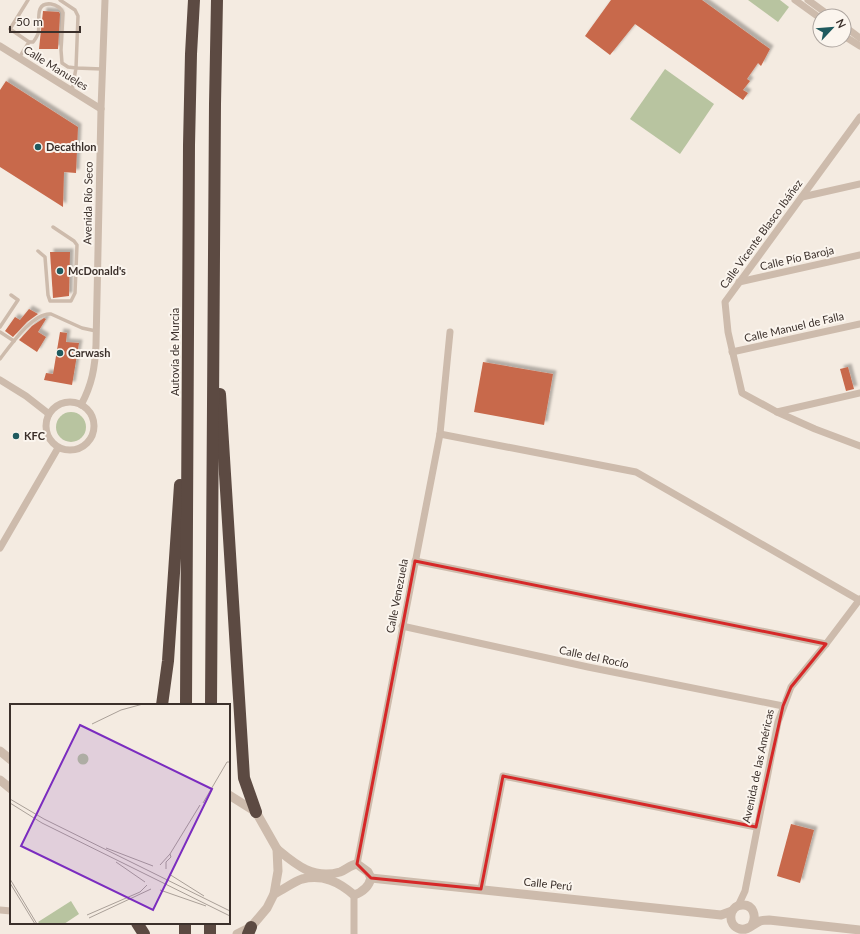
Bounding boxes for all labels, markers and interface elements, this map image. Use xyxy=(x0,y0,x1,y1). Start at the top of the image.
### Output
scale bar xyxy=(10,8,80,34)
north arrow xyxy=(812,8,852,48)
text: 50 m xyxy=(16,14,43,29)
text: N xyxy=(834,17,849,30)
street label: Calle Manueles xyxy=(22,43,91,93)
place label: Decathlon xyxy=(46,140,97,153)
marker: Decathlon xyxy=(33,142,43,152)
street label: Avenida Río Seco xyxy=(80,161,95,245)
street label: Calle Vicente Blasco Ibáñez xyxy=(717,177,805,291)
street label: Calle Pío Baroja xyxy=(759,243,835,272)
place label: McDonald's xyxy=(68,264,126,277)
marker: McDonald's xyxy=(55,266,65,276)
street label: Autovía de Murcia xyxy=(168,308,181,396)
street label: Calle Manuel de Falla xyxy=(743,309,845,344)
place label: Carwash xyxy=(68,346,110,359)
marker: Carwash xyxy=(55,348,65,358)
place label: KFC xyxy=(24,429,46,442)
marker: KFC xyxy=(11,431,21,441)
street label: Calle Venezuela xyxy=(383,558,410,634)
street label: Calle del Rocío xyxy=(558,643,630,670)
inset map xyxy=(10,704,230,924)
street label: Avenida de las Américas xyxy=(739,708,776,824)
street label: Calle Perú xyxy=(523,874,573,893)

